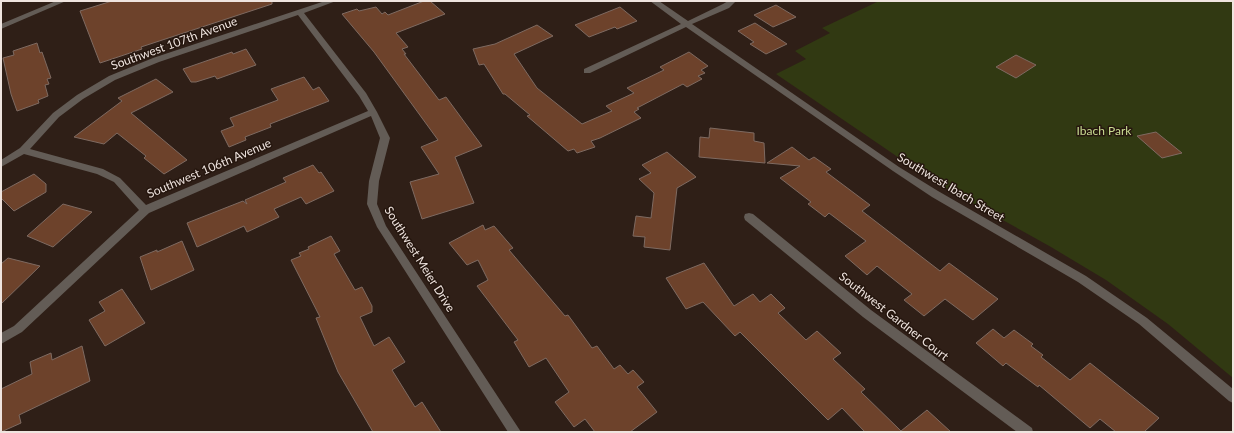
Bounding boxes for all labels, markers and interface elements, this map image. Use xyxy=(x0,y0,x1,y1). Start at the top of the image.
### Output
street label: Southwest 107th Avenue xyxy=(109,13,239,73)
park label: Ibach Park xyxy=(1077,123,1132,138)
street label: Southwest 106th Avenue xyxy=(145,135,273,201)
street label: Southwest Ibach Street xyxy=(895,149,1008,225)
street label: Southwest Meier Drive xyxy=(381,204,459,314)
street label: Southwest Gardner Court xyxy=(836,269,952,364)

